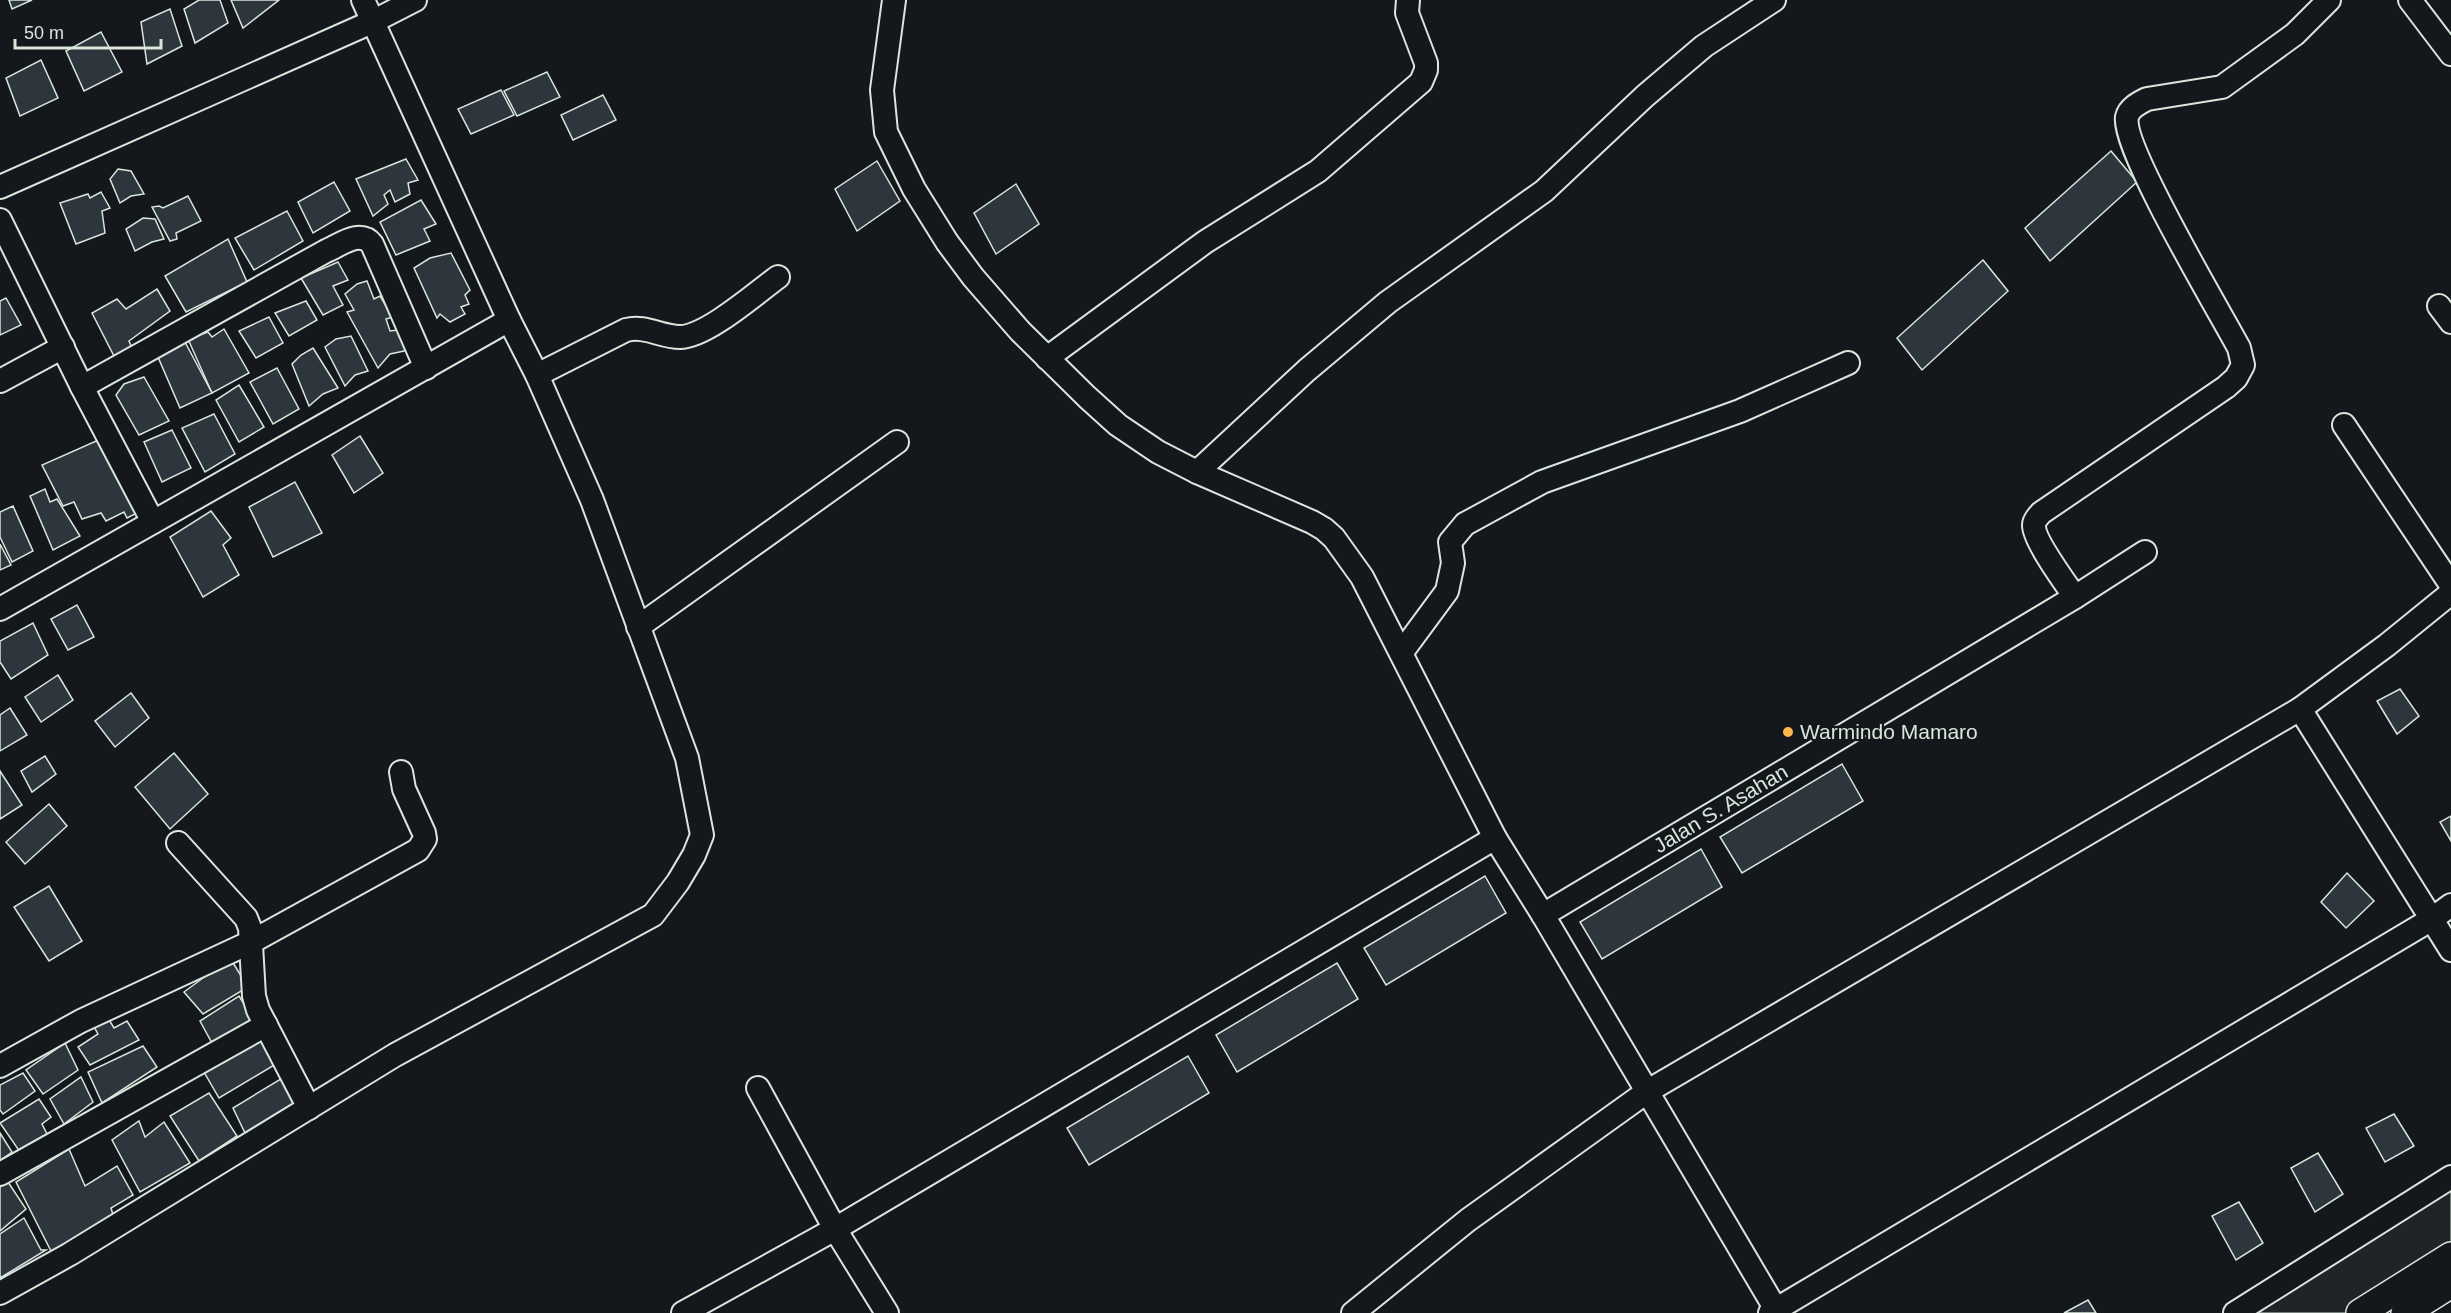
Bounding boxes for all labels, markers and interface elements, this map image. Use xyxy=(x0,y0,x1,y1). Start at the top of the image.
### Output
scale bar xyxy=(15,12,160,50)
text: 50 m xyxy=(24,23,64,43)
place label: Warmindo Mamaro xyxy=(1800,720,1978,743)
marker: Warmindo Mamaro xyxy=(1781,725,1795,739)
street label: Jalan S. Asahan xyxy=(1649,760,1792,857)

